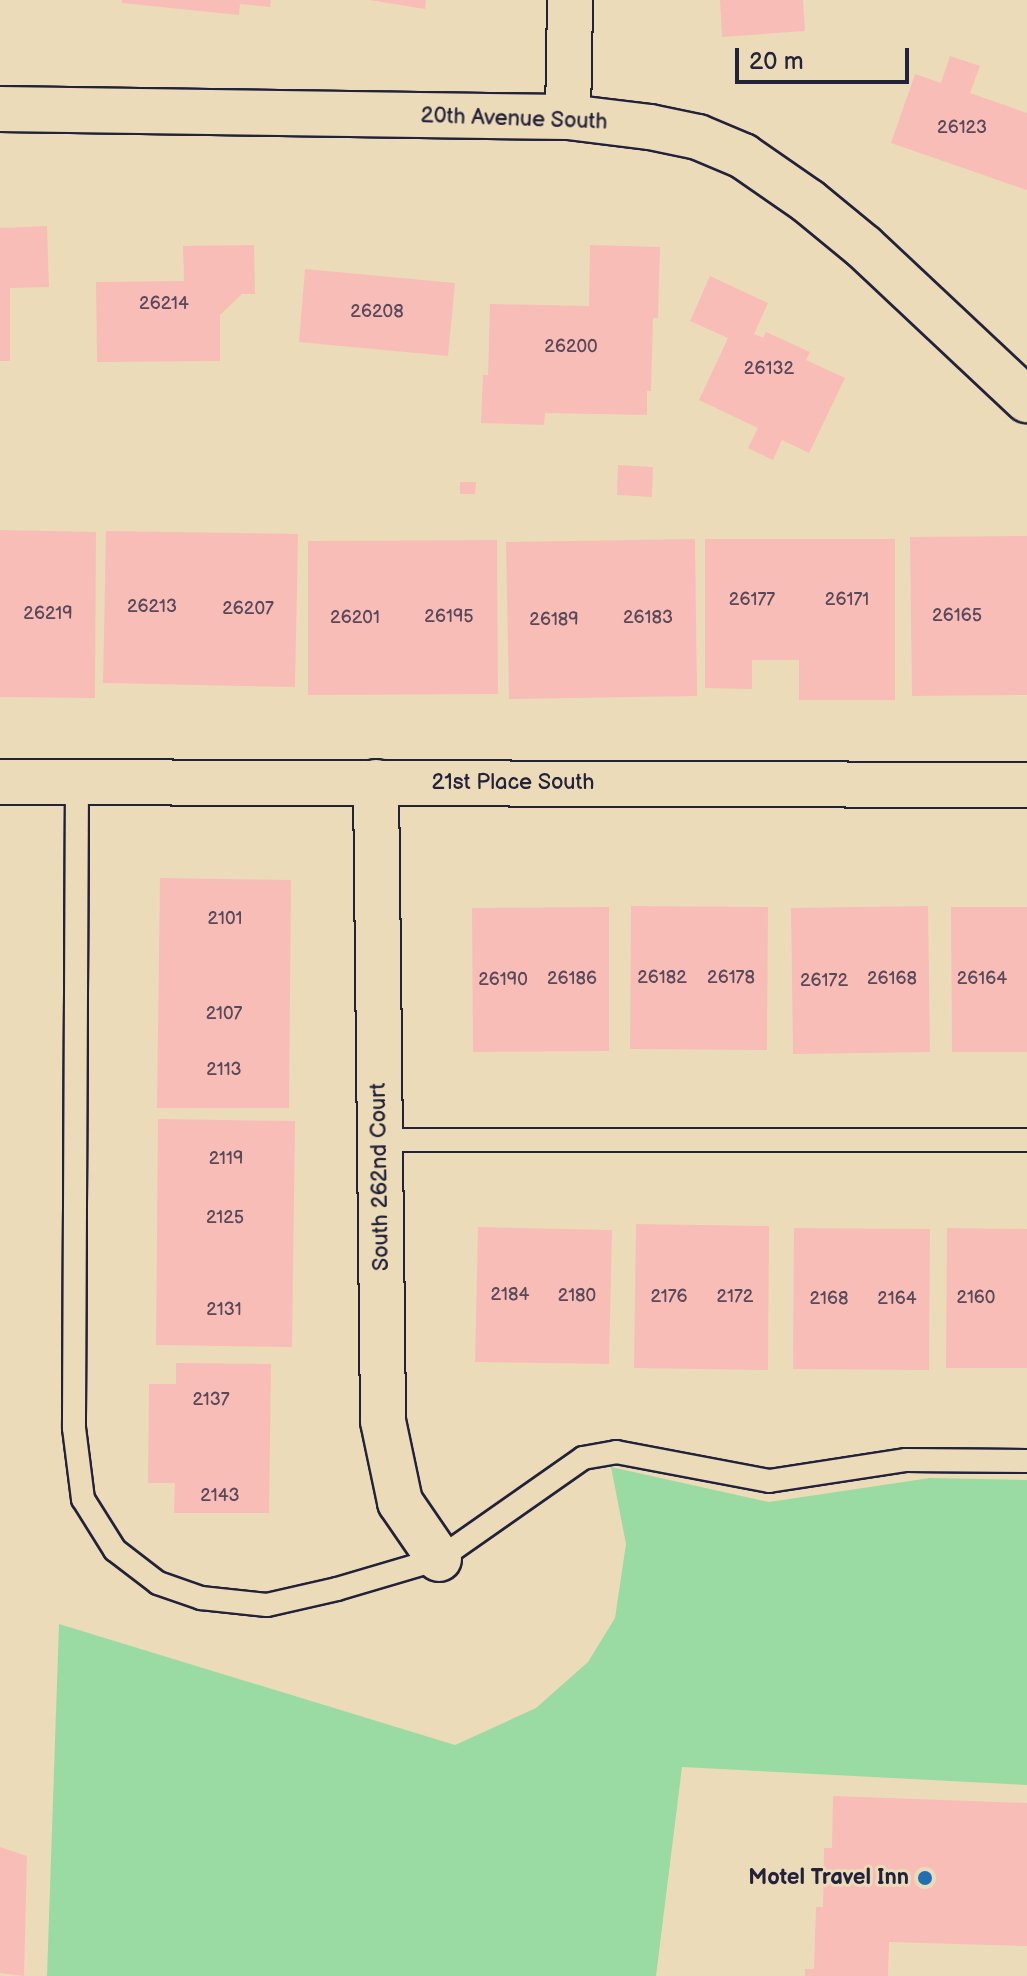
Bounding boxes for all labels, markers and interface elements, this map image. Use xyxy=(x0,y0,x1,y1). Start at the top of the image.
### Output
scale bar xyxy=(739,32,913,82)
text: 20 m xyxy=(749,47,804,76)
street label: 20th Avenue South xyxy=(420,103,608,135)
house number: 26123 xyxy=(937,117,987,139)
house number: 26214 xyxy=(139,293,189,315)
house number: 26208 xyxy=(350,301,404,323)
house number: 26200 xyxy=(544,336,598,358)
house number: 26132 xyxy=(744,358,794,380)
house number: 26177 xyxy=(729,589,775,611)
house number: 26171 xyxy=(825,589,869,611)
house number: 26213 xyxy=(127,596,177,618)
house number: 26207 xyxy=(222,598,274,620)
house number: 26219 xyxy=(23,603,73,625)
house number: 26165 xyxy=(932,605,982,627)
house number: 26195 xyxy=(424,606,474,628)
house number: 26201 xyxy=(330,607,380,629)
house number: 26183 xyxy=(623,607,673,629)
house number: 26189 xyxy=(529,609,579,631)
street label: 21st Place South xyxy=(431,770,595,796)
house number: 2101 xyxy=(208,908,242,930)
house number: 26182 xyxy=(637,967,687,989)
house number: 26178 xyxy=(707,967,755,989)
house number: 26186 xyxy=(547,968,597,990)
house number: 26168 xyxy=(867,968,917,990)
house number: 26164 xyxy=(957,968,1007,990)
house number: 26190 xyxy=(478,969,528,991)
house number: 26172 xyxy=(800,970,848,992)
house number: 2107 xyxy=(206,1003,242,1025)
house number: 2113 xyxy=(206,1059,242,1081)
street label: South 262nd Court xyxy=(365,1083,395,1271)
house number: 2119 xyxy=(209,1148,243,1170)
house number: 2125 xyxy=(206,1207,244,1229)
house number: 2184 xyxy=(491,1284,529,1306)
house number: 2180 xyxy=(558,1285,596,1307)
house number: 2176 xyxy=(650,1286,688,1308)
house number: 2172 xyxy=(717,1286,753,1308)
house number: 2160 xyxy=(957,1287,995,1309)
house number: 2168 xyxy=(810,1288,848,1310)
house number: 2164 xyxy=(877,1288,917,1310)
house number: 2131 xyxy=(206,1299,242,1321)
house number: 2137 xyxy=(192,1389,230,1411)
house number: 2143 xyxy=(200,1485,240,1507)
place label: Motel Travel Inn xyxy=(748,1865,909,1891)
marker: Motel Travel Inn xyxy=(916,1869,934,1887)

